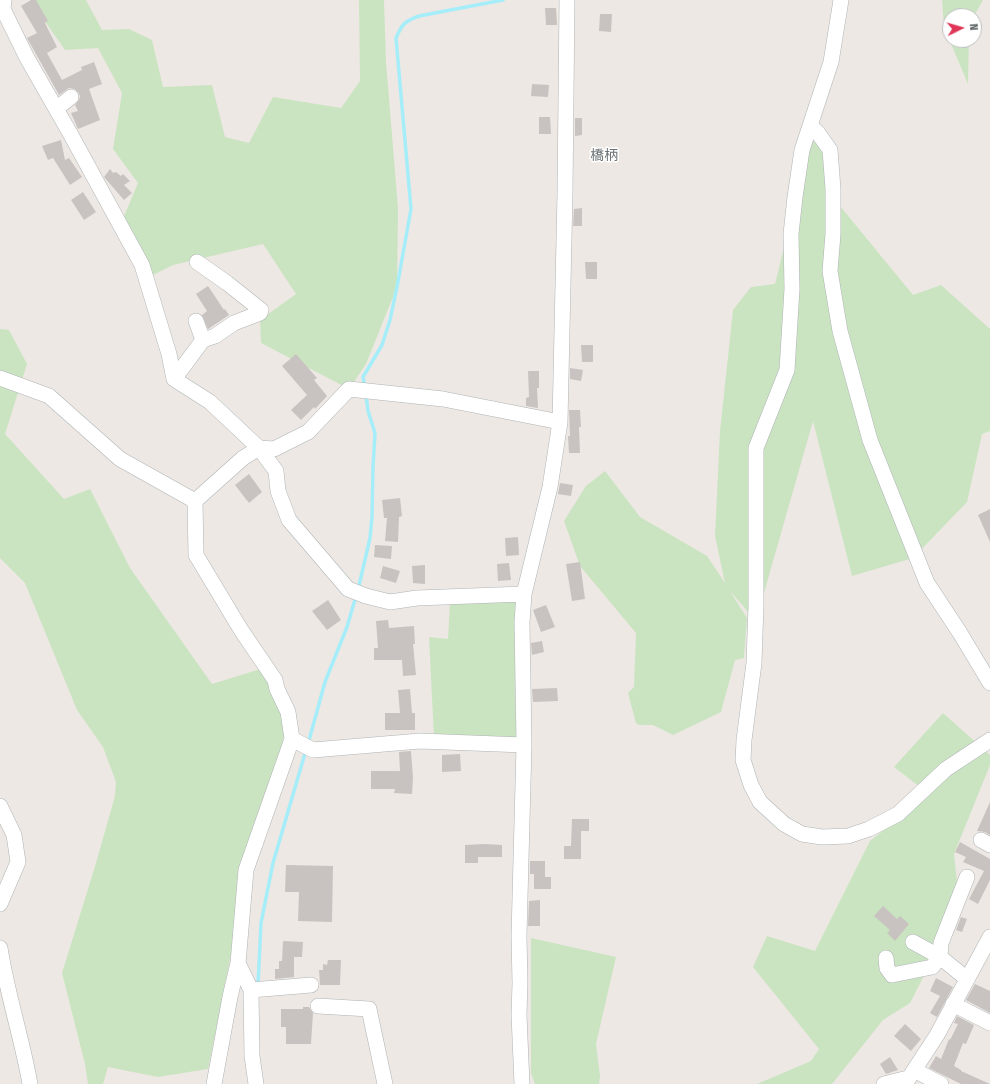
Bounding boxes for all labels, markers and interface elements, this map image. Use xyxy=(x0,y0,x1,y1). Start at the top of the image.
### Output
north arrow xyxy=(942,8,982,48)
text: N xyxy=(967,23,980,31)
district label: 橋柄 xyxy=(590,148,618,164)

